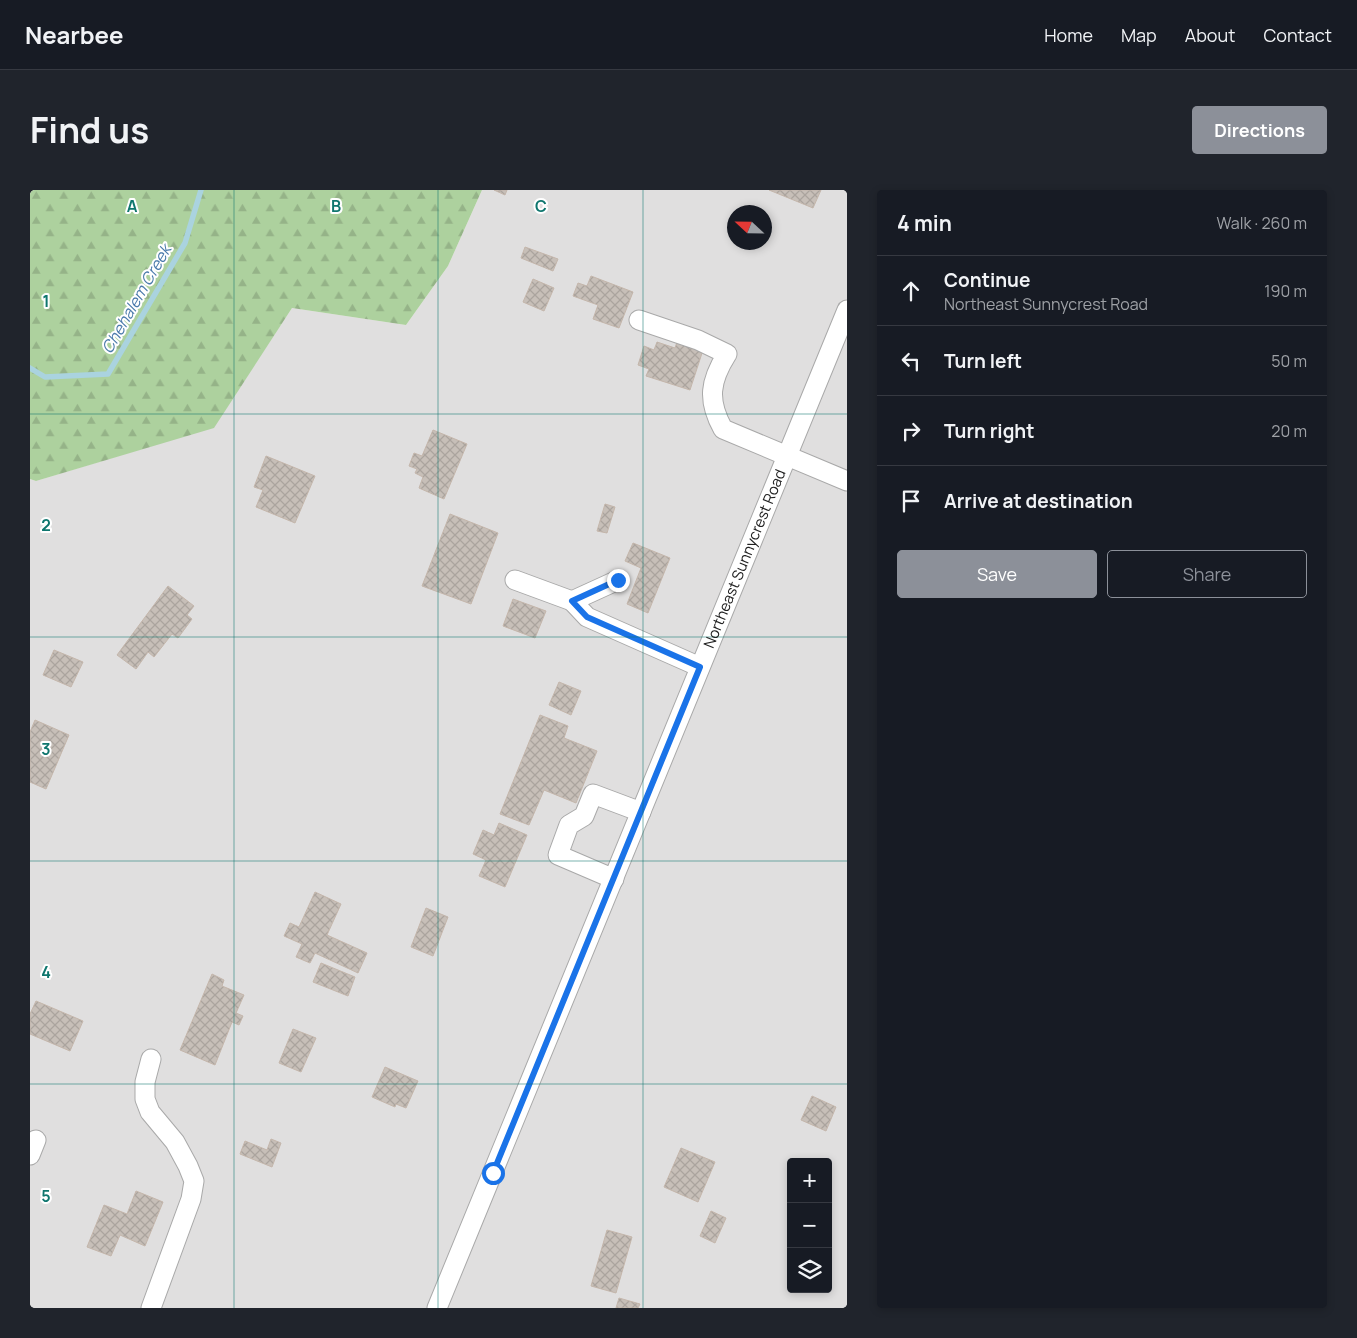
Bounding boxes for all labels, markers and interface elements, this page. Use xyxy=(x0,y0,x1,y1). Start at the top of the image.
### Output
text: Nearbee xyxy=(25,18,124,51)
text: Home xyxy=(1044,23,1093,47)
text: Map xyxy=(1121,23,1157,47)
text: About xyxy=(1185,23,1235,47)
text: Contact xyxy=(1263,23,1332,47)
text: Find us xyxy=(30,106,149,154)
button: Directions xyxy=(1192,106,1327,154)
text: A xyxy=(127,195,138,217)
text: B xyxy=(331,195,341,217)
text: C xyxy=(535,195,547,217)
north arrow xyxy=(727,205,772,250)
text: 4 min xyxy=(897,209,952,237)
text: Walk · 260 m xyxy=(1217,212,1307,234)
water label: Chehalem Creek xyxy=(96,239,177,357)
text: Continue xyxy=(944,267,1030,293)
icon: ahead xyxy=(897,277,925,305)
text: 190 m xyxy=(1264,280,1307,302)
text: 1 xyxy=(42,290,50,312)
text: Northeast Sunnycrest Road xyxy=(944,293,1148,315)
icon: left xyxy=(897,347,925,375)
text: Turn left xyxy=(944,348,1022,374)
text: 50 m xyxy=(1271,350,1307,372)
icon: right xyxy=(897,417,925,445)
text: Turn right xyxy=(944,418,1034,444)
text: 20 m xyxy=(1271,420,1307,442)
street label: Northeast Sunnycrest Road xyxy=(698,466,790,651)
icon: arrive xyxy=(897,487,925,515)
text: Arrive at destination xyxy=(944,488,1133,514)
text: 2 xyxy=(41,514,51,536)
button: Save xyxy=(897,550,1097,598)
button: Share xyxy=(1107,550,1307,598)
route end xyxy=(607,569,630,592)
text: 3 xyxy=(41,738,51,760)
text: 4 xyxy=(41,961,51,983)
map controls xyxy=(787,1158,832,1293)
button: + xyxy=(787,1158,832,1203)
route start xyxy=(482,1162,505,1185)
text: 5 xyxy=(41,1185,51,1207)
button: − xyxy=(787,1203,832,1248)
button: layers xyxy=(787,1248,832,1293)

